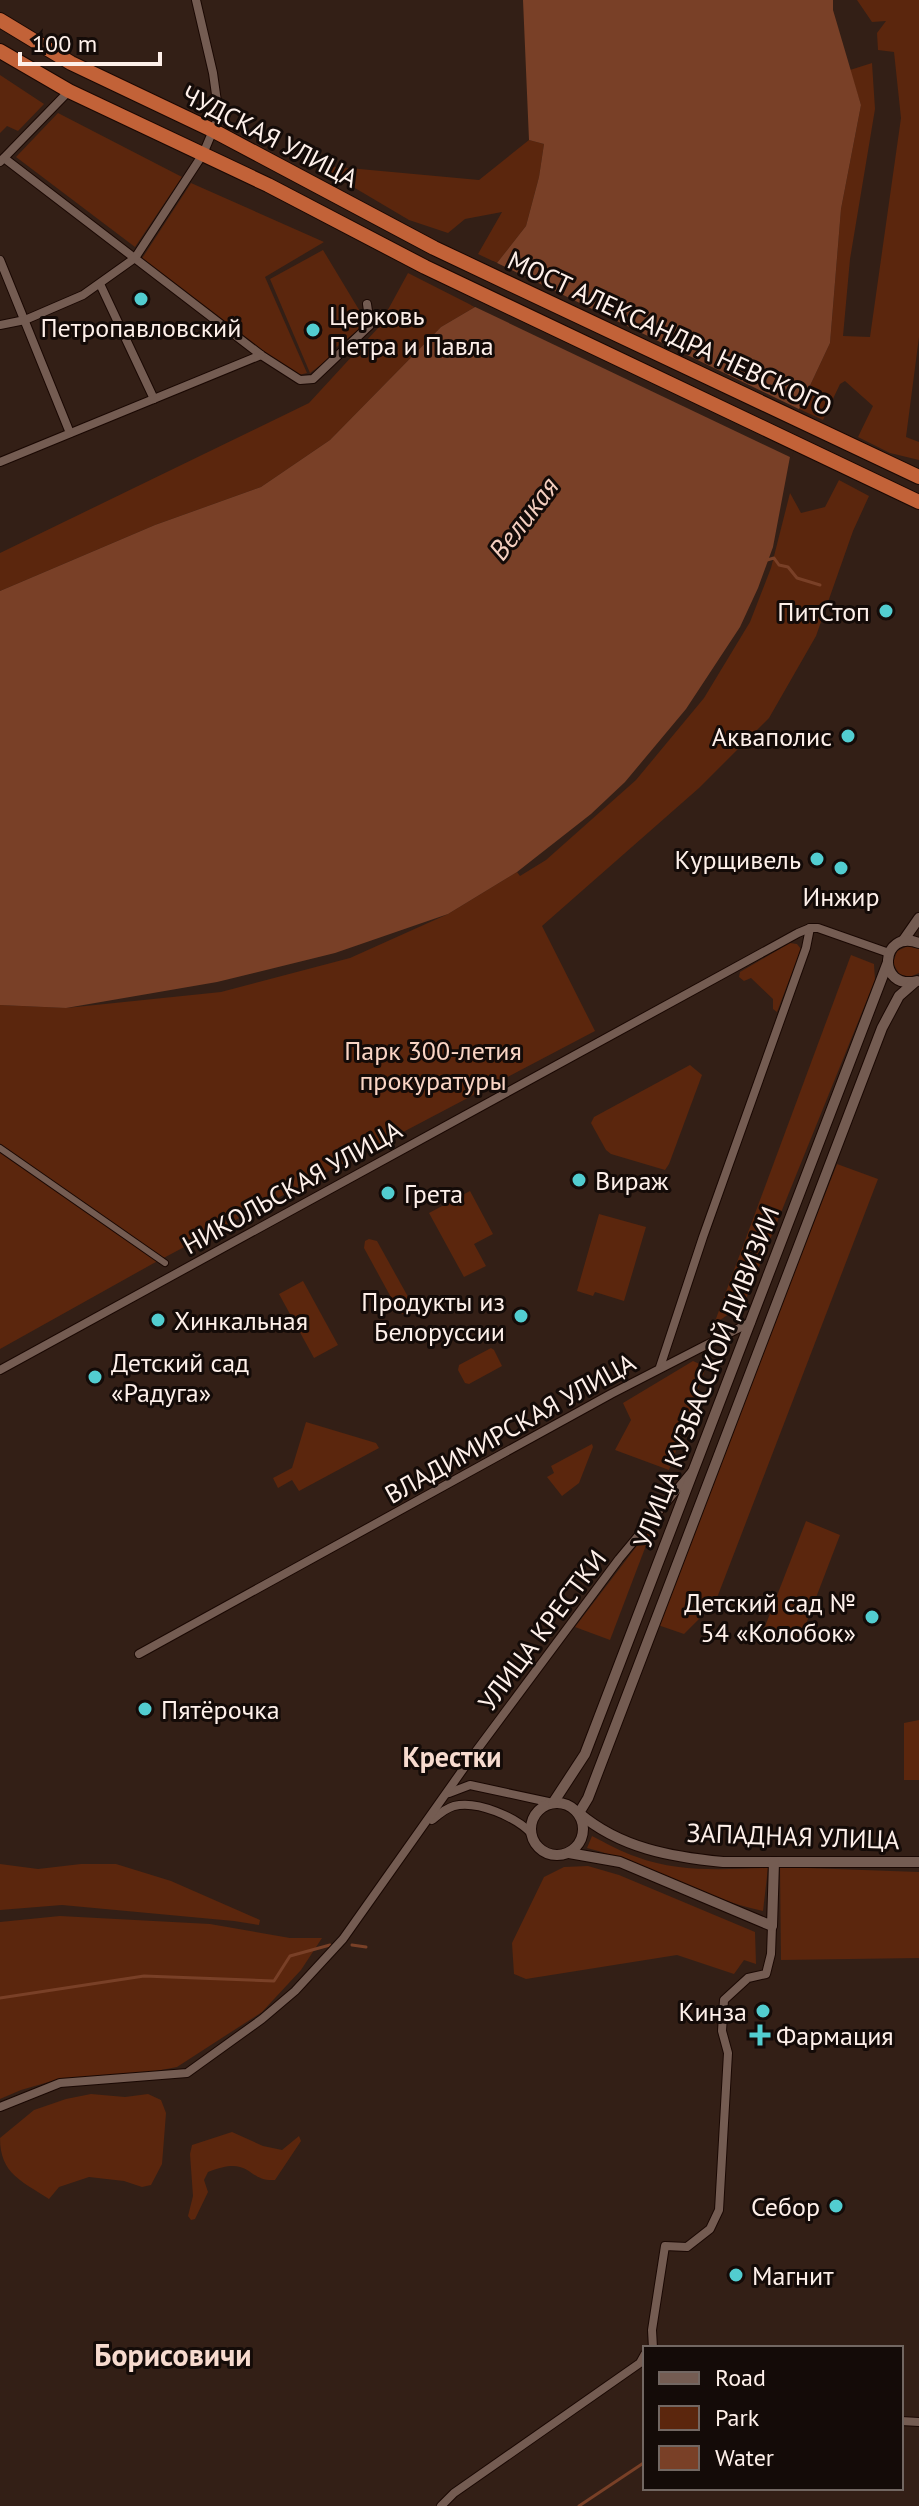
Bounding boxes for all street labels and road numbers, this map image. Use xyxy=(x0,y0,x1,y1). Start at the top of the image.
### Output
street label: ЧУДСКАЯ УЛИЦА xyxy=(176,77,364,195)
street label: МОСТ АЛЕКСАНДРА НЕВСКОГО xyxy=(502,243,838,423)
street label: НИКОЛЬСКАЯ УЛИЦА xyxy=(176,1113,408,1261)
street label: УЛИЦА КУЗБАССКОЙ ДИВИЗИИ xyxy=(626,1202,786,1552)
street label: ВЛАДИМИРСКАЯ УЛИЦА xyxy=(379,1345,641,1511)
street label: УЛИЦА КРЕСТКИ xyxy=(471,1543,613,1717)
street label: ЗАПАДНАЯ УЛИЦА xyxy=(686,1816,900,1856)

